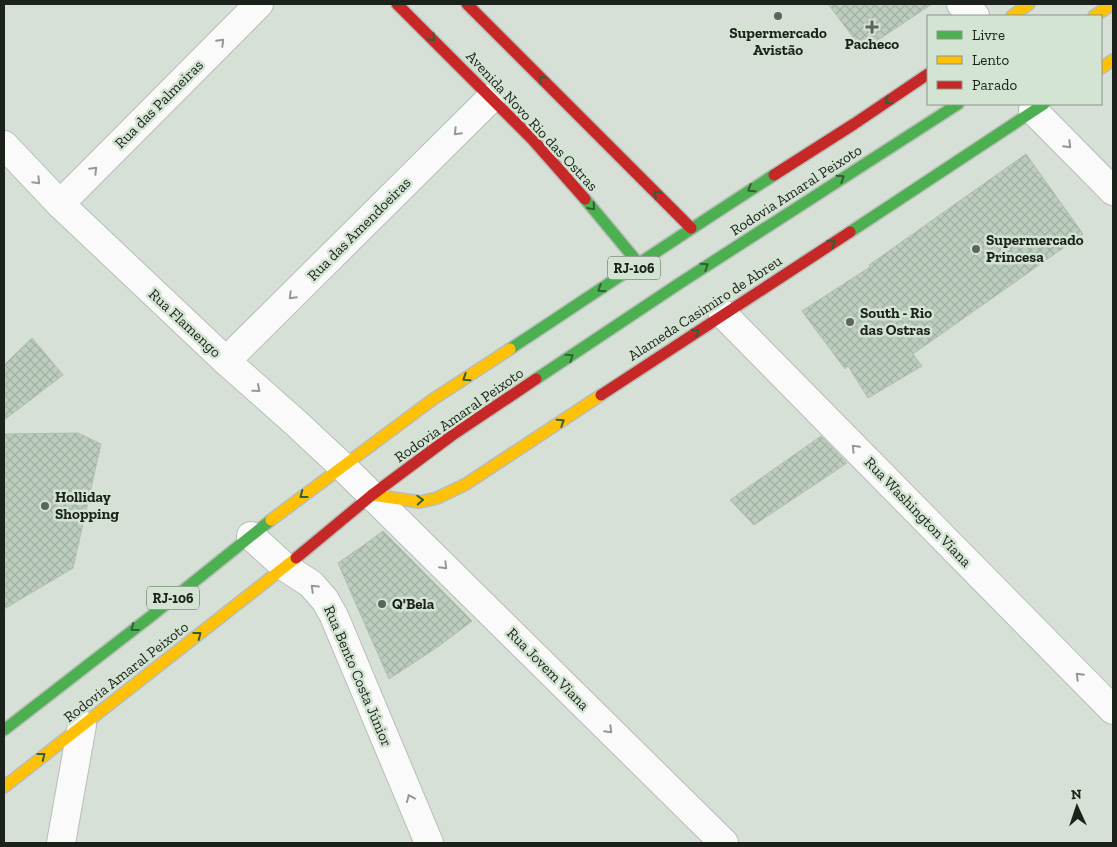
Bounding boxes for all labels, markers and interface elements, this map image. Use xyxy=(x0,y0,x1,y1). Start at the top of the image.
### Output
marker: Supermercado Avistão xyxy=(772,10,784,22)
legend xyxy=(927,15,1102,105)
marker: Pacheco xyxy=(866,21,878,33)
place label: Supermercado Avistão xyxy=(729,24,827,59)
text: Livre xyxy=(972,26,1005,44)
one-way arrow xyxy=(426,32,435,41)
place label: Pacheco xyxy=(845,35,899,53)
one-way arrow xyxy=(215,39,224,48)
street label: Avenida Novo Rio das Ostras xyxy=(462,47,602,195)
text: Lento xyxy=(972,51,1009,69)
street label: Rua das Palmeiras xyxy=(111,56,207,152)
one-way arrow xyxy=(538,76,547,85)
text: Parado xyxy=(972,76,1018,94)
one-way arrow xyxy=(884,95,894,104)
one-way arrow xyxy=(454,126,463,135)
one-way arrow xyxy=(1062,139,1071,148)
street label: Rodovia Amaral Peixoto xyxy=(727,141,865,239)
one-way arrow xyxy=(88,166,97,175)
street label: Rua das Amendoeiras xyxy=(304,174,414,284)
one-way arrow xyxy=(31,175,40,184)
one-way arrow xyxy=(836,175,845,185)
one-way arrow xyxy=(748,183,757,193)
one-way arrow xyxy=(653,190,662,199)
one-way arrow xyxy=(586,201,594,210)
place label: Supermercado Princesa xyxy=(986,231,1084,266)
one-way arrow xyxy=(826,239,835,249)
marker: Supermercado Princesa xyxy=(970,243,982,255)
street label: Alameda Casimiro de Abreu xyxy=(625,251,786,365)
road number: RJ-106 xyxy=(608,256,660,280)
one-way arrow xyxy=(699,263,708,273)
one-way arrow xyxy=(598,283,607,292)
street label: Rua Flamengo xyxy=(145,285,225,361)
one-way arrow xyxy=(288,290,297,299)
place label: South - Rio das Ostras xyxy=(860,304,932,339)
marker: South - Rio das Ostras xyxy=(844,316,856,328)
one-way arrow xyxy=(690,329,700,338)
one-way arrow xyxy=(564,354,573,363)
street label: Rodovia Amaral Peixoto xyxy=(391,363,527,466)
one-way arrow xyxy=(462,372,471,381)
one-way arrow xyxy=(251,383,260,391)
one-way arrow xyxy=(555,418,564,428)
one-way arrow xyxy=(851,444,860,453)
street label: Rua Washington Viana xyxy=(861,453,975,571)
place label: Holliday Shopping xyxy=(55,488,119,523)
one-way arrow xyxy=(299,489,309,498)
one-way arrow xyxy=(417,495,425,506)
marker: Holliday Shopping xyxy=(39,500,51,512)
one-way arrow xyxy=(438,561,447,570)
one-way arrow xyxy=(310,585,319,594)
road number: RJ-106 xyxy=(147,586,199,610)
place label: Q'Bela xyxy=(392,595,435,613)
marker: Q'Bela xyxy=(376,598,388,610)
street label: Rua Bento Costa Júnior xyxy=(320,603,396,749)
street label: Rodovia Amaral Peixoto xyxy=(60,618,192,726)
one-way arrow xyxy=(131,623,140,631)
street label: Rua Jovem Viana xyxy=(503,624,593,714)
one-way arrow xyxy=(192,632,202,641)
one-way arrow xyxy=(1076,673,1085,682)
one-way arrow xyxy=(604,724,613,733)
one-way arrow xyxy=(36,754,45,762)
north arrow xyxy=(1052,782,1102,832)
text: N xyxy=(1071,786,1082,803)
one-way arrow xyxy=(406,794,416,803)

